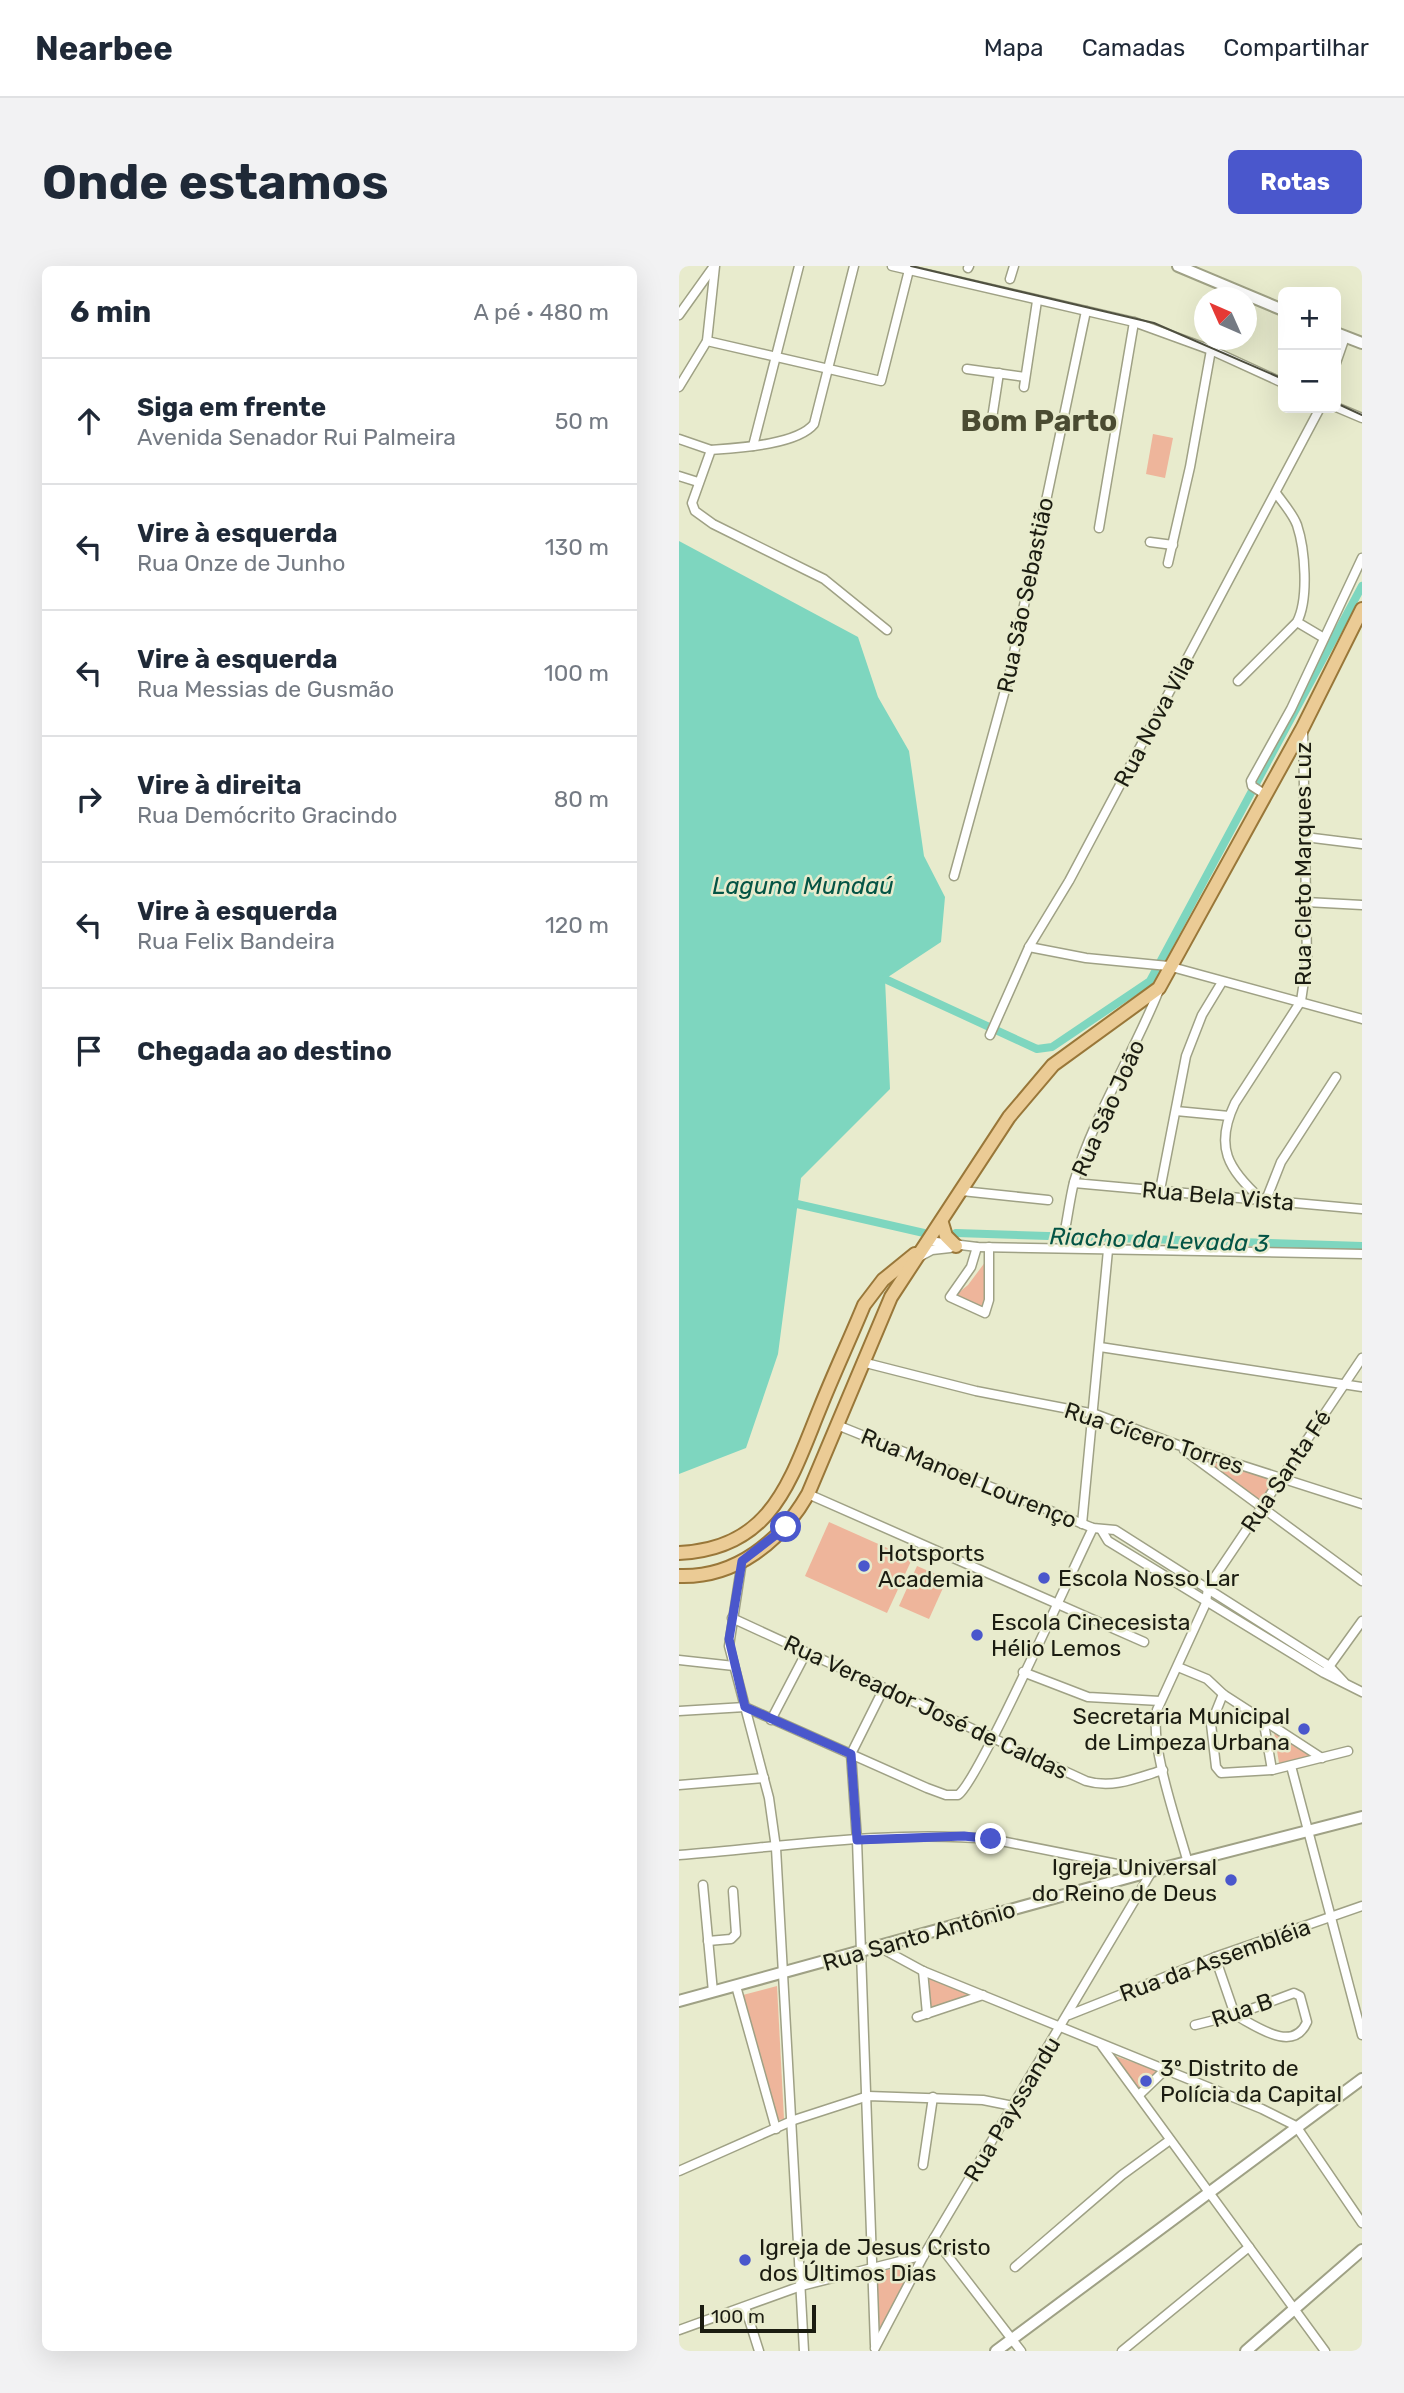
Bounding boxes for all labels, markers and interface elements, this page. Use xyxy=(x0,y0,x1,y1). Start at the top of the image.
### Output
text: Nearbee xyxy=(35,29,173,68)
text: Mapa xyxy=(984,34,1044,62)
text: Camadas xyxy=(1082,34,1185,62)
text: Compartilhar xyxy=(1223,34,1369,62)
button: Rotas xyxy=(1228,150,1362,214)
text: Onde estamos xyxy=(42,153,389,211)
north arrow xyxy=(1194,287,1257,350)
map controls xyxy=(1278,287,1341,413)
button: + xyxy=(1278,287,1341,350)
text: 6 min xyxy=(70,294,151,330)
text: A pé · 480 m xyxy=(474,298,609,326)
button: − xyxy=(1278,350,1341,413)
text: Siga em frente xyxy=(137,392,326,423)
icon: ahead xyxy=(70,402,108,440)
district label: Bom Parto xyxy=(961,403,1117,439)
text: 50 m xyxy=(555,407,609,435)
text: Avenida Senador Rui Palmeira xyxy=(137,423,456,451)
street label: Rua São Sebastião xyxy=(991,495,1059,695)
text: Vire à esquerda xyxy=(137,518,338,549)
icon: left xyxy=(70,528,108,566)
text: 130 m xyxy=(545,533,609,561)
text: Rua Onze de Junho xyxy=(137,549,346,577)
text: Vire à esquerda xyxy=(137,644,338,675)
street label: Rua Nova Vila xyxy=(1108,650,1200,792)
icon: left xyxy=(70,654,108,692)
text: 100 m xyxy=(544,659,609,687)
text: Rua Messias de Gusmão xyxy=(137,675,394,703)
street label: Rua Cleto Marques Luz xyxy=(1289,742,1317,986)
text: Vire à direita xyxy=(137,770,302,801)
icon: right xyxy=(70,780,108,818)
text: 80 m xyxy=(554,785,609,813)
text: Rua Demócrito Gracindo xyxy=(137,801,397,829)
water label: Laguna Mundaú xyxy=(712,872,894,900)
text: Vire à esquerda xyxy=(137,896,338,927)
icon: left xyxy=(70,906,108,944)
text: 120 m xyxy=(545,911,609,939)
text: Rua Felix Bandeira xyxy=(137,927,335,955)
icon: arrive xyxy=(70,1032,108,1070)
street label: Rua São João xyxy=(1065,1035,1151,1181)
text: Chegada ao destino xyxy=(137,1036,392,1067)
street label: Rua Bela Vista xyxy=(1141,1175,1295,1217)
water label: Riacho da Levada 3 xyxy=(1049,1222,1270,1258)
street label: Rua Cícero Torres xyxy=(1061,1396,1247,1480)
street label: Rua Santa Fé xyxy=(1235,1405,1337,1537)
street label: Rua Manoel Lourenço xyxy=(857,1422,1081,1534)
route start xyxy=(770,1511,801,1542)
place label: Hotsports Academia xyxy=(878,1539,985,1593)
marker: Hotsports Academia xyxy=(856,1558,872,1574)
place label: Escola Nosso Lar xyxy=(1058,1564,1240,1592)
marker: Escola Nosso Lar xyxy=(1036,1570,1052,1586)
place label: Escola Cinecesista Hélio Lemos xyxy=(991,1608,1190,1662)
marker: Escola Cinecesista Hélio Lemos xyxy=(969,1627,985,1643)
street label: Rua Vereador José de Caldas xyxy=(780,1629,1072,1785)
place label: Secretaria Municipal de Limpeza Urbana xyxy=(1073,1702,1290,1756)
marker: Secretaria Municipal de Limpeza Urbana xyxy=(1296,1721,1312,1737)
route end xyxy=(975,1823,1006,1854)
place label: Igreja Universal do Reino de Deus xyxy=(1032,1853,1217,1907)
marker: Igreja Universal do Reino de Deus xyxy=(1223,1872,1239,1888)
street label: Rua Santo Antônio xyxy=(819,1895,1019,1977)
street label: Rua da Assembléia xyxy=(1116,1912,1314,2008)
street label: Rua B xyxy=(1208,1987,1276,2033)
street label: Rua Payssandu xyxy=(958,2031,1066,2187)
place label: 3º Distrito de Polícia da Capital xyxy=(1160,2054,1342,2108)
marker: 3º Distrito de Polícia da Capital xyxy=(1138,2073,1154,2089)
place label: Igreja de Jesus Cristo dos Últimos Dias xyxy=(759,2233,991,2287)
marker: Igreja de Jesus Cristo dos Últimos Dias xyxy=(737,2252,753,2268)
scale bar xyxy=(700,2302,815,2334)
text: 100 m xyxy=(711,2305,765,2328)

